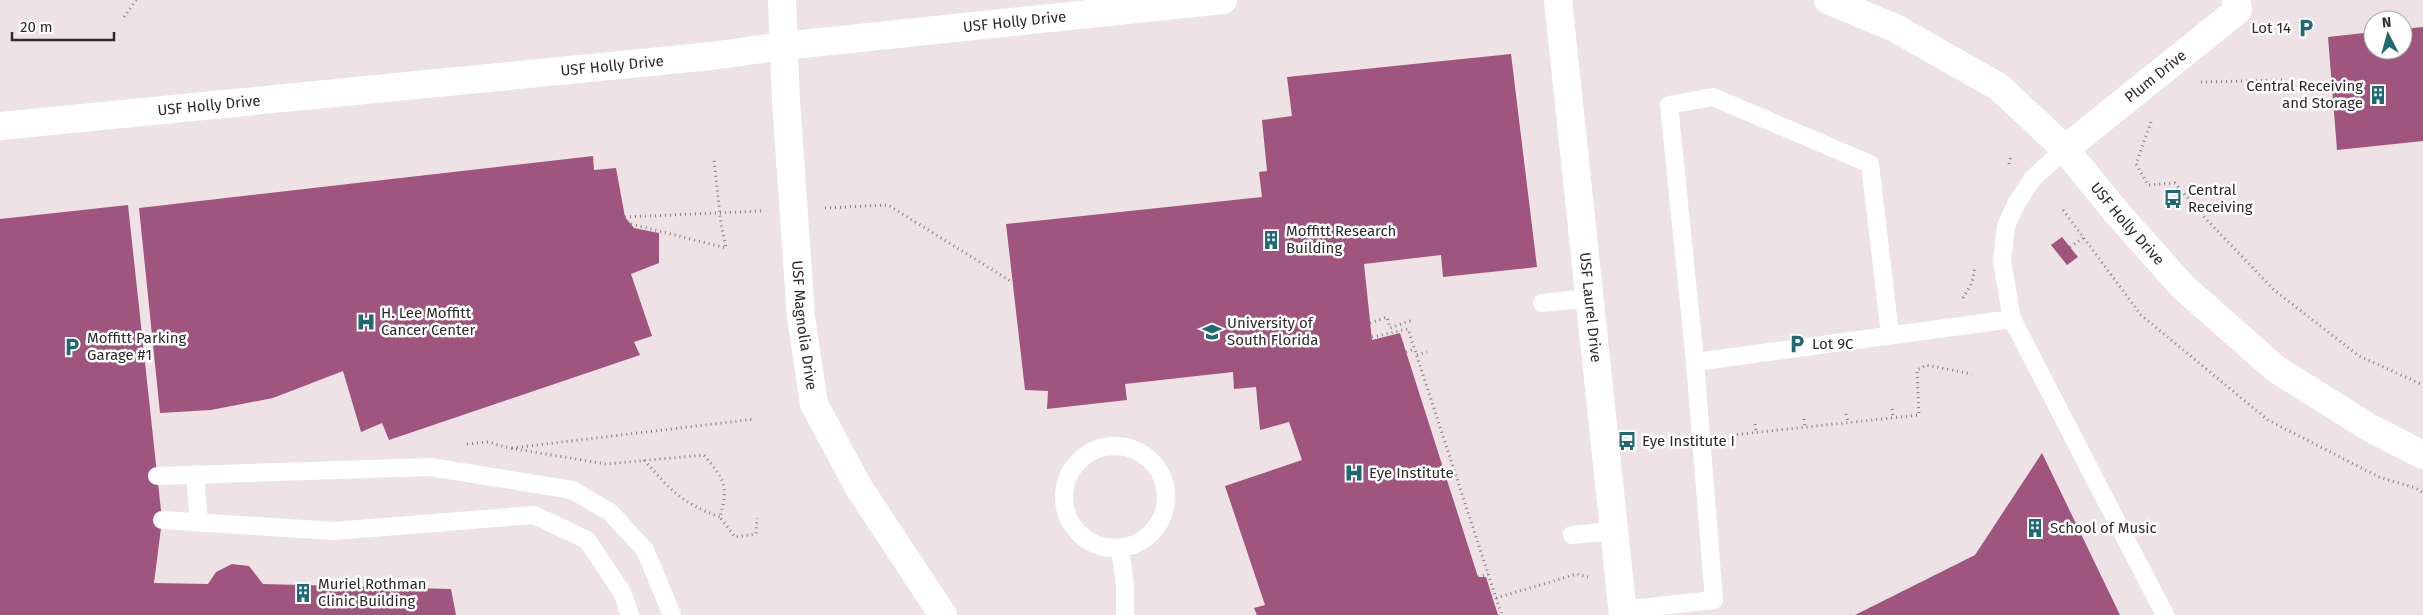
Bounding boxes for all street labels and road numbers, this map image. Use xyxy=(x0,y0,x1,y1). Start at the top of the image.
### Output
street label: USF Holly Drive xyxy=(962,7,1067,36)
street label: Plum Drive xyxy=(2121,46,2190,106)
street label: USF Holly Drive xyxy=(560,52,664,80)
street label: USF Holly Drive xyxy=(157,91,261,119)
street label: USF Holly Drive xyxy=(2087,179,2168,269)
street label: USF Laurel Drive xyxy=(1576,251,1605,363)
street label: USF Magnolia Drive xyxy=(788,260,821,391)

